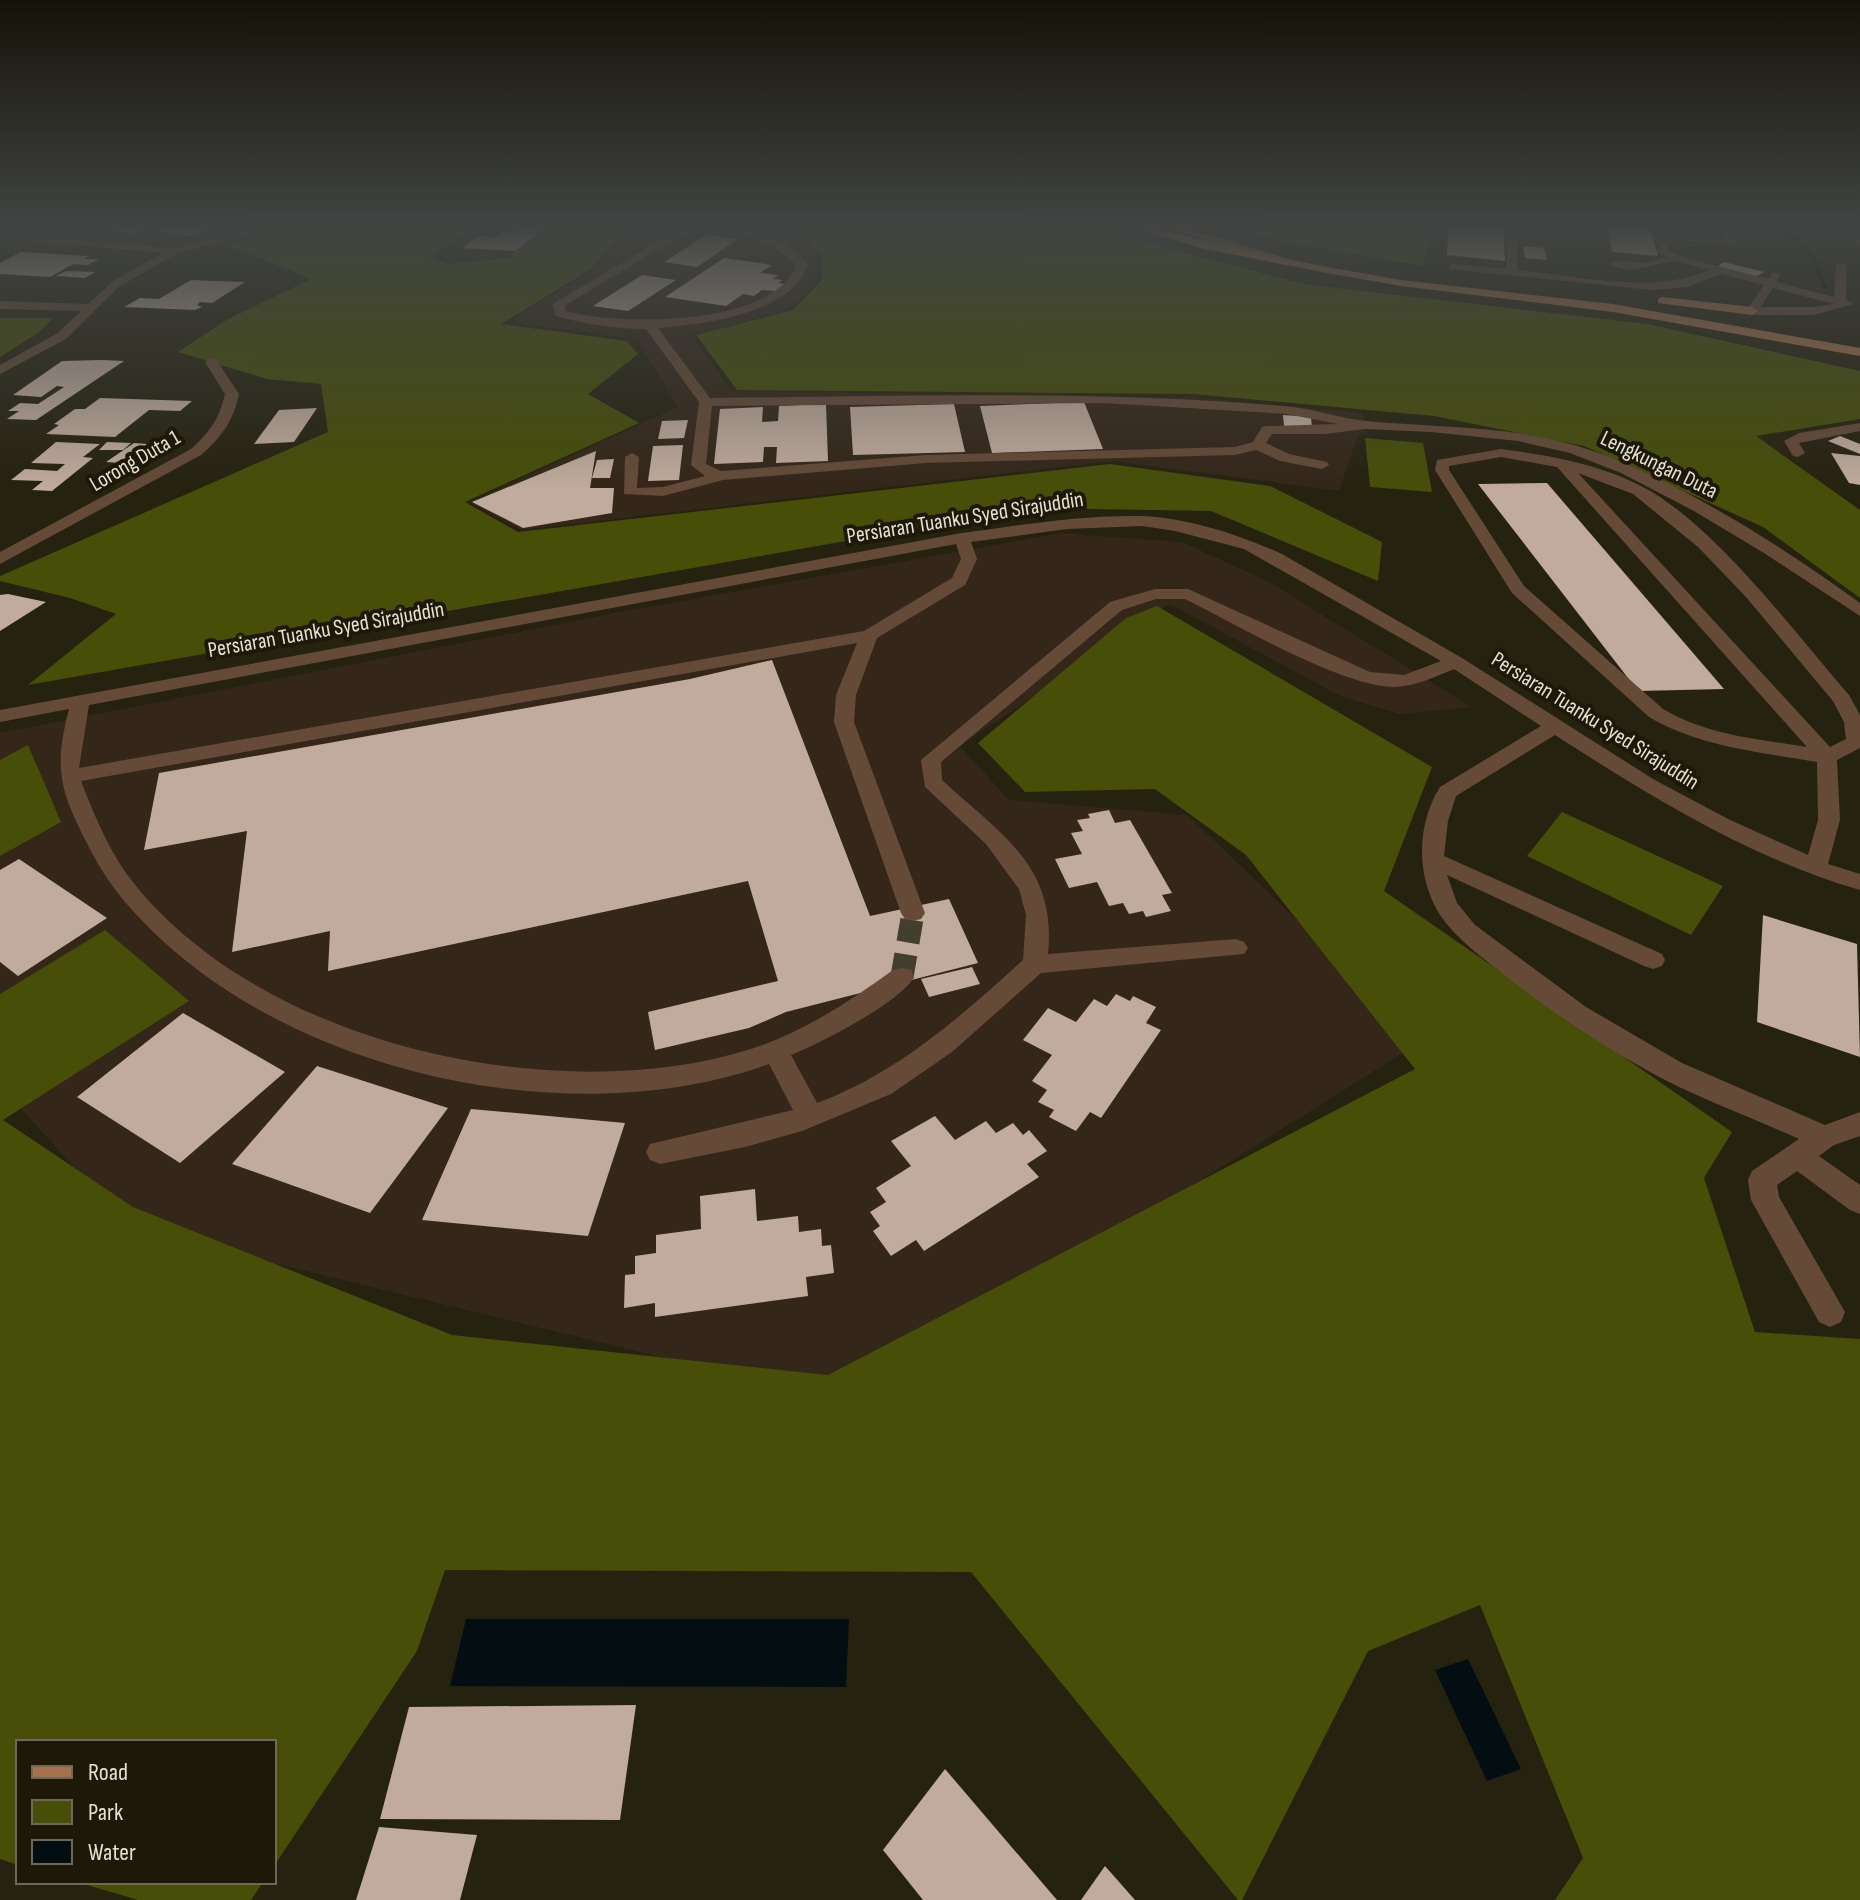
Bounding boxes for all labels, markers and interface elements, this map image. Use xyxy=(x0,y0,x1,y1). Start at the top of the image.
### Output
street label: Lorong Duta 1 xyxy=(85,424,185,498)
street label: Lengkungan Duta xyxy=(1596,425,1722,505)
street label: Persiaran Tuanku Syed Sirajuddin xyxy=(845,486,1085,550)
street label: Persiaran Tuanku Syed Sirajuddin xyxy=(206,596,446,664)
street label: Persiaran Tuanku Syed Sirajuddin xyxy=(1486,646,1704,796)
legend xyxy=(16,1740,276,1884)
text: Road xyxy=(88,1758,128,1787)
text: Park xyxy=(88,1798,123,1827)
text: Water xyxy=(88,1838,136,1867)

